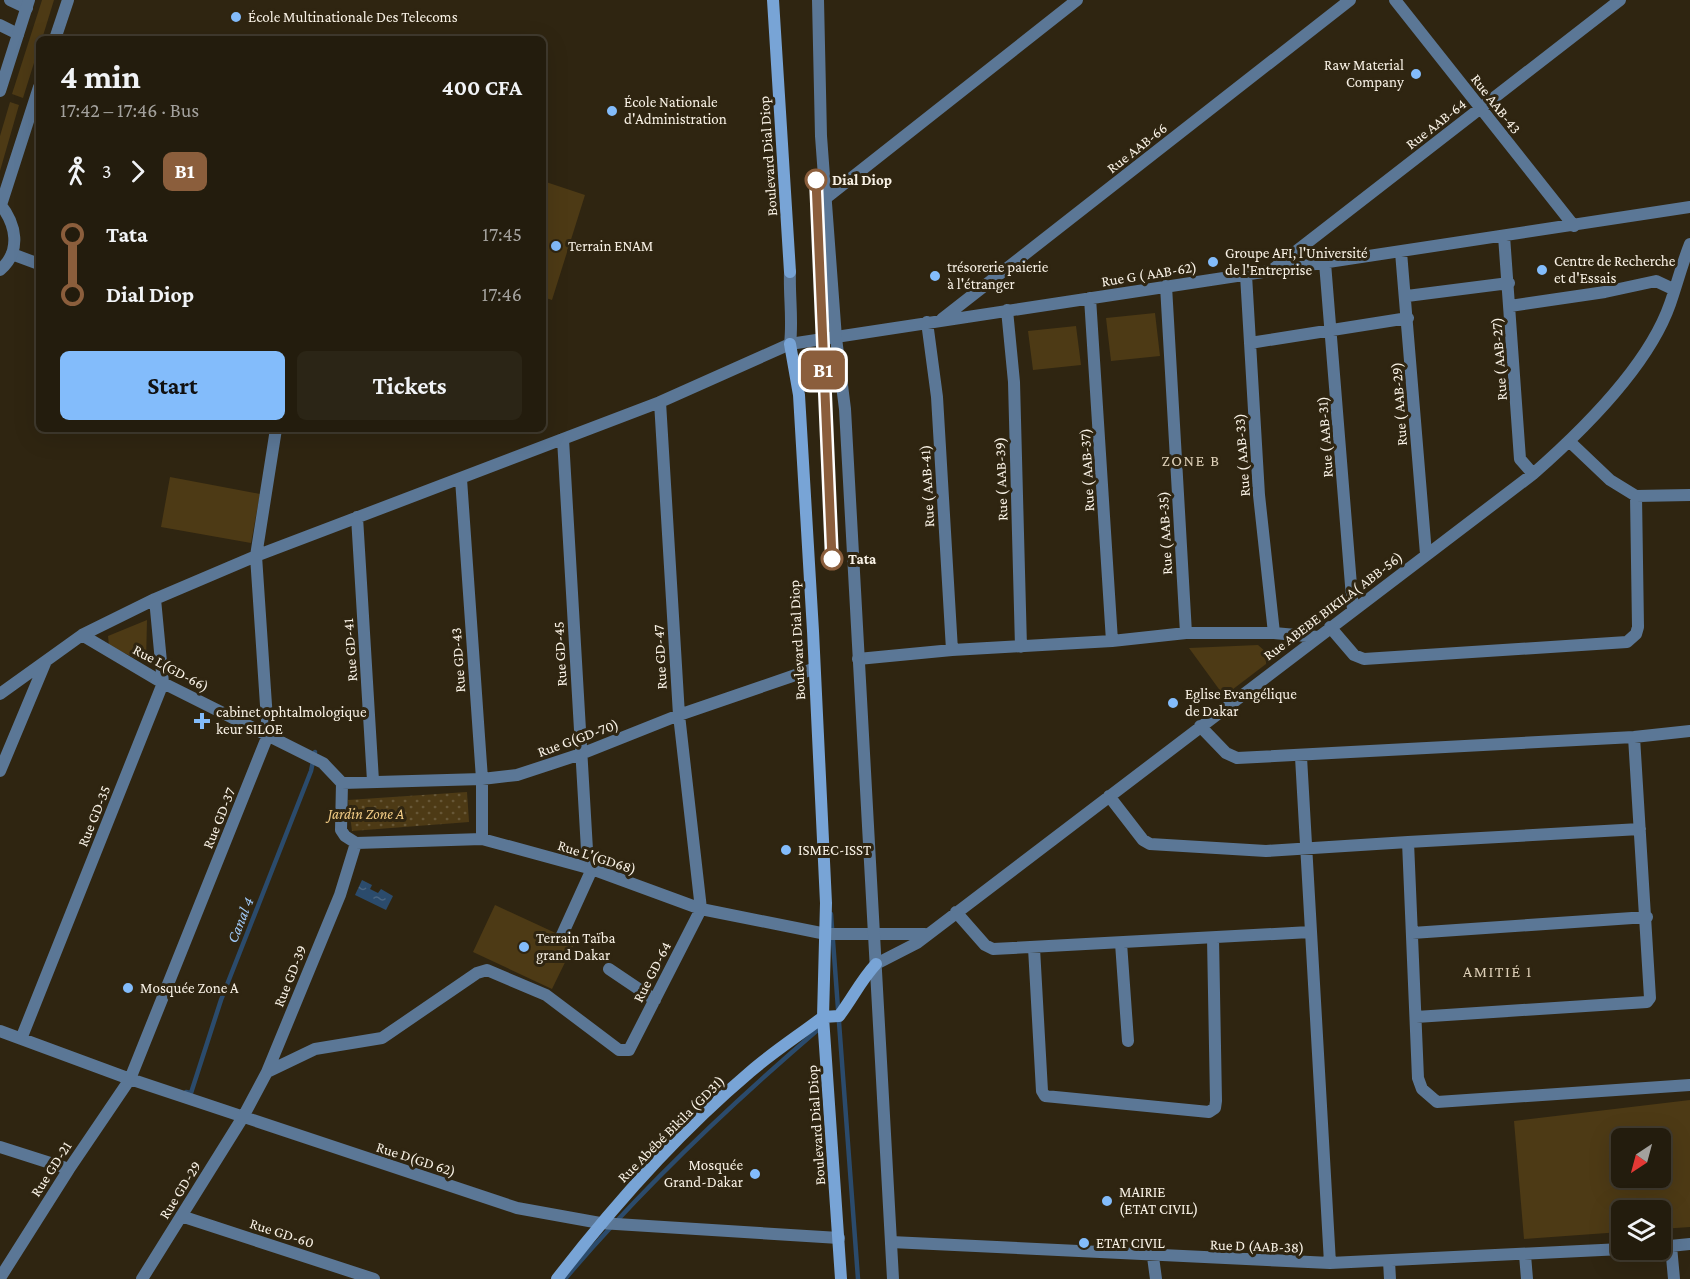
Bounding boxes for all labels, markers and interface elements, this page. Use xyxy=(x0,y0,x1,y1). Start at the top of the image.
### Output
place label: École Multinationale Des Telecoms xyxy=(248,9,458,25)
marker: École Multinationale Des Telecoms xyxy=(229,10,243,24)
place label: Raw Material Company xyxy=(1324,57,1404,91)
text: 4 min xyxy=(60,58,141,95)
marker: Raw Material Company xyxy=(1409,67,1423,81)
street label: Rue AAB-43 xyxy=(1468,71,1524,137)
text: 400 CFA xyxy=(442,75,522,100)
place label: École Nationale d'Administration xyxy=(624,94,727,127)
street label: Boulevard Dial Diop xyxy=(756,95,781,217)
street label: Rue AAB-64 xyxy=(1403,96,1469,152)
text: 17:42 – 17:46 · Bus xyxy=(60,99,199,121)
marker: École Nationale d'Administration xyxy=(605,104,619,118)
street label: Rue AAB-66 xyxy=(1104,120,1170,176)
icon: walk xyxy=(60,155,93,188)
icon: forward xyxy=(121,155,154,188)
text: B1 xyxy=(175,159,195,183)
text: 3 xyxy=(102,160,112,182)
marker: Dial Diop xyxy=(805,169,827,191)
place label: Dial Diop xyxy=(832,172,892,188)
text: Tata xyxy=(106,222,148,247)
text: 17:45 xyxy=(482,223,522,245)
place label: Terrain ENAM xyxy=(568,238,653,254)
marker: Terrain ENAM xyxy=(549,239,563,253)
place label: Groupe AFI, l'Université de l'Entreprise xyxy=(1225,245,1368,279)
place label: Centre de Recherche et d'Essais xyxy=(1554,253,1676,286)
marker: Groupe AFI, l'Université de l'Entreprise xyxy=(1206,255,1220,269)
place label: trésorerie paierie à l'étranger xyxy=(947,259,1049,293)
street label: Rue G ( AAB-62) xyxy=(1100,259,1198,290)
marker: Centre de Recherche et d'Essais xyxy=(1535,263,1549,277)
marker: trésorerie paierie à l'étranger xyxy=(928,269,942,283)
text: Dial Diop xyxy=(106,282,194,307)
text: 17:46 xyxy=(481,283,522,305)
street label: Rue ( AAB-27) xyxy=(1488,317,1511,401)
line badge: B1 xyxy=(796,350,850,389)
button: Start xyxy=(60,351,285,420)
button: Tickets xyxy=(297,351,522,420)
text: B1 xyxy=(813,358,833,382)
street label: Rue ( AAB-29) xyxy=(1388,361,1411,447)
street label: Rue ( AAB-31) xyxy=(1314,396,1337,478)
street label: Rue ( AAB-33) xyxy=(1231,413,1254,497)
street label: Rue ( AAB-37) xyxy=(1077,428,1098,512)
street label: Rue ( AAB-39) xyxy=(992,437,1011,521)
street label: Rue ( AAB-41) xyxy=(917,444,938,528)
district label: ZONE B xyxy=(1162,452,1220,469)
street label: Rue ( AAB-35) xyxy=(1155,491,1176,575)
marker: Tata xyxy=(821,548,843,570)
street label: Rue ABEBE BIKILA( ABB-56) xyxy=(1260,549,1406,664)
place label: Tata xyxy=(848,551,877,567)
street label: Boulevard Dial Diop xyxy=(786,579,809,701)
street label: Rue GD-41 xyxy=(340,618,360,682)
street label: Rue GD-45 xyxy=(550,621,570,687)
street label: Rue GD-47 xyxy=(650,624,670,690)
street label: Rue GD-43 xyxy=(448,627,468,693)
street label: Rue L(GD-66) xyxy=(130,641,212,696)
place label: Eglise Evangélique de Dakar xyxy=(1185,686,1297,719)
marker: Eglise Evangélique de Dakar xyxy=(1166,696,1180,710)
place label: cabinet ophtalmologique keur SILOE xyxy=(216,704,367,737)
marker: cabinet ophtalmologique keur SILOE xyxy=(193,712,211,730)
street label: Rue G(GD-70) xyxy=(535,716,621,761)
street label: Rue GD-35 xyxy=(75,783,113,849)
street label: Rue GD-37 xyxy=(200,785,238,851)
park label: Jardin Zone A xyxy=(325,806,404,823)
street label: Rue L'(GD68) xyxy=(555,837,638,878)
place label: ISMEC-ISST xyxy=(798,842,871,858)
marker: ISMEC-ISST xyxy=(779,843,793,857)
water label: Canal 4 xyxy=(223,895,257,945)
place label: Terrain Taïba grand Dakar xyxy=(536,930,615,964)
street label: Rue GD-64 xyxy=(630,939,674,1005)
marker: Terrain Taïba grand Dakar xyxy=(517,940,531,954)
street label: Rue GD-39 xyxy=(270,943,310,1009)
district label: AMITIÉ 1 xyxy=(1463,963,1533,980)
place label: Mosquée Zone A xyxy=(140,980,239,997)
marker: Mosquée Zone A xyxy=(121,981,135,995)
street label: Boulevard Dial Diop xyxy=(804,1064,829,1186)
street label: Rue Abébé Bikila (GD31) xyxy=(614,1072,728,1186)
north arrow xyxy=(1611,1128,1671,1188)
map controls xyxy=(1611,1128,1671,1260)
street label: Rue GD-21 xyxy=(27,1138,75,1200)
street label: Rue D(GD 62) xyxy=(374,1139,458,1180)
place label: Mosquée Grand-Dakar xyxy=(664,1157,744,1190)
street label: Rue GD-29 xyxy=(156,1158,204,1222)
marker: Mosquée Grand-Dakar xyxy=(748,1167,762,1181)
place label: MAIRIE (ETAT CIVIL) xyxy=(1119,1184,1198,1218)
marker: MAIRIE (ETAT CIVIL) xyxy=(1100,1194,1114,1208)
button: layers xyxy=(1611,1200,1671,1260)
street label: Rue GD-60 xyxy=(248,1215,316,1251)
place label: ETAT CIVIL xyxy=(1096,1235,1165,1251)
marker: ETAT CIVIL xyxy=(1077,1236,1091,1250)
street label: Rue D (AAB-38) xyxy=(1209,1236,1304,1257)

